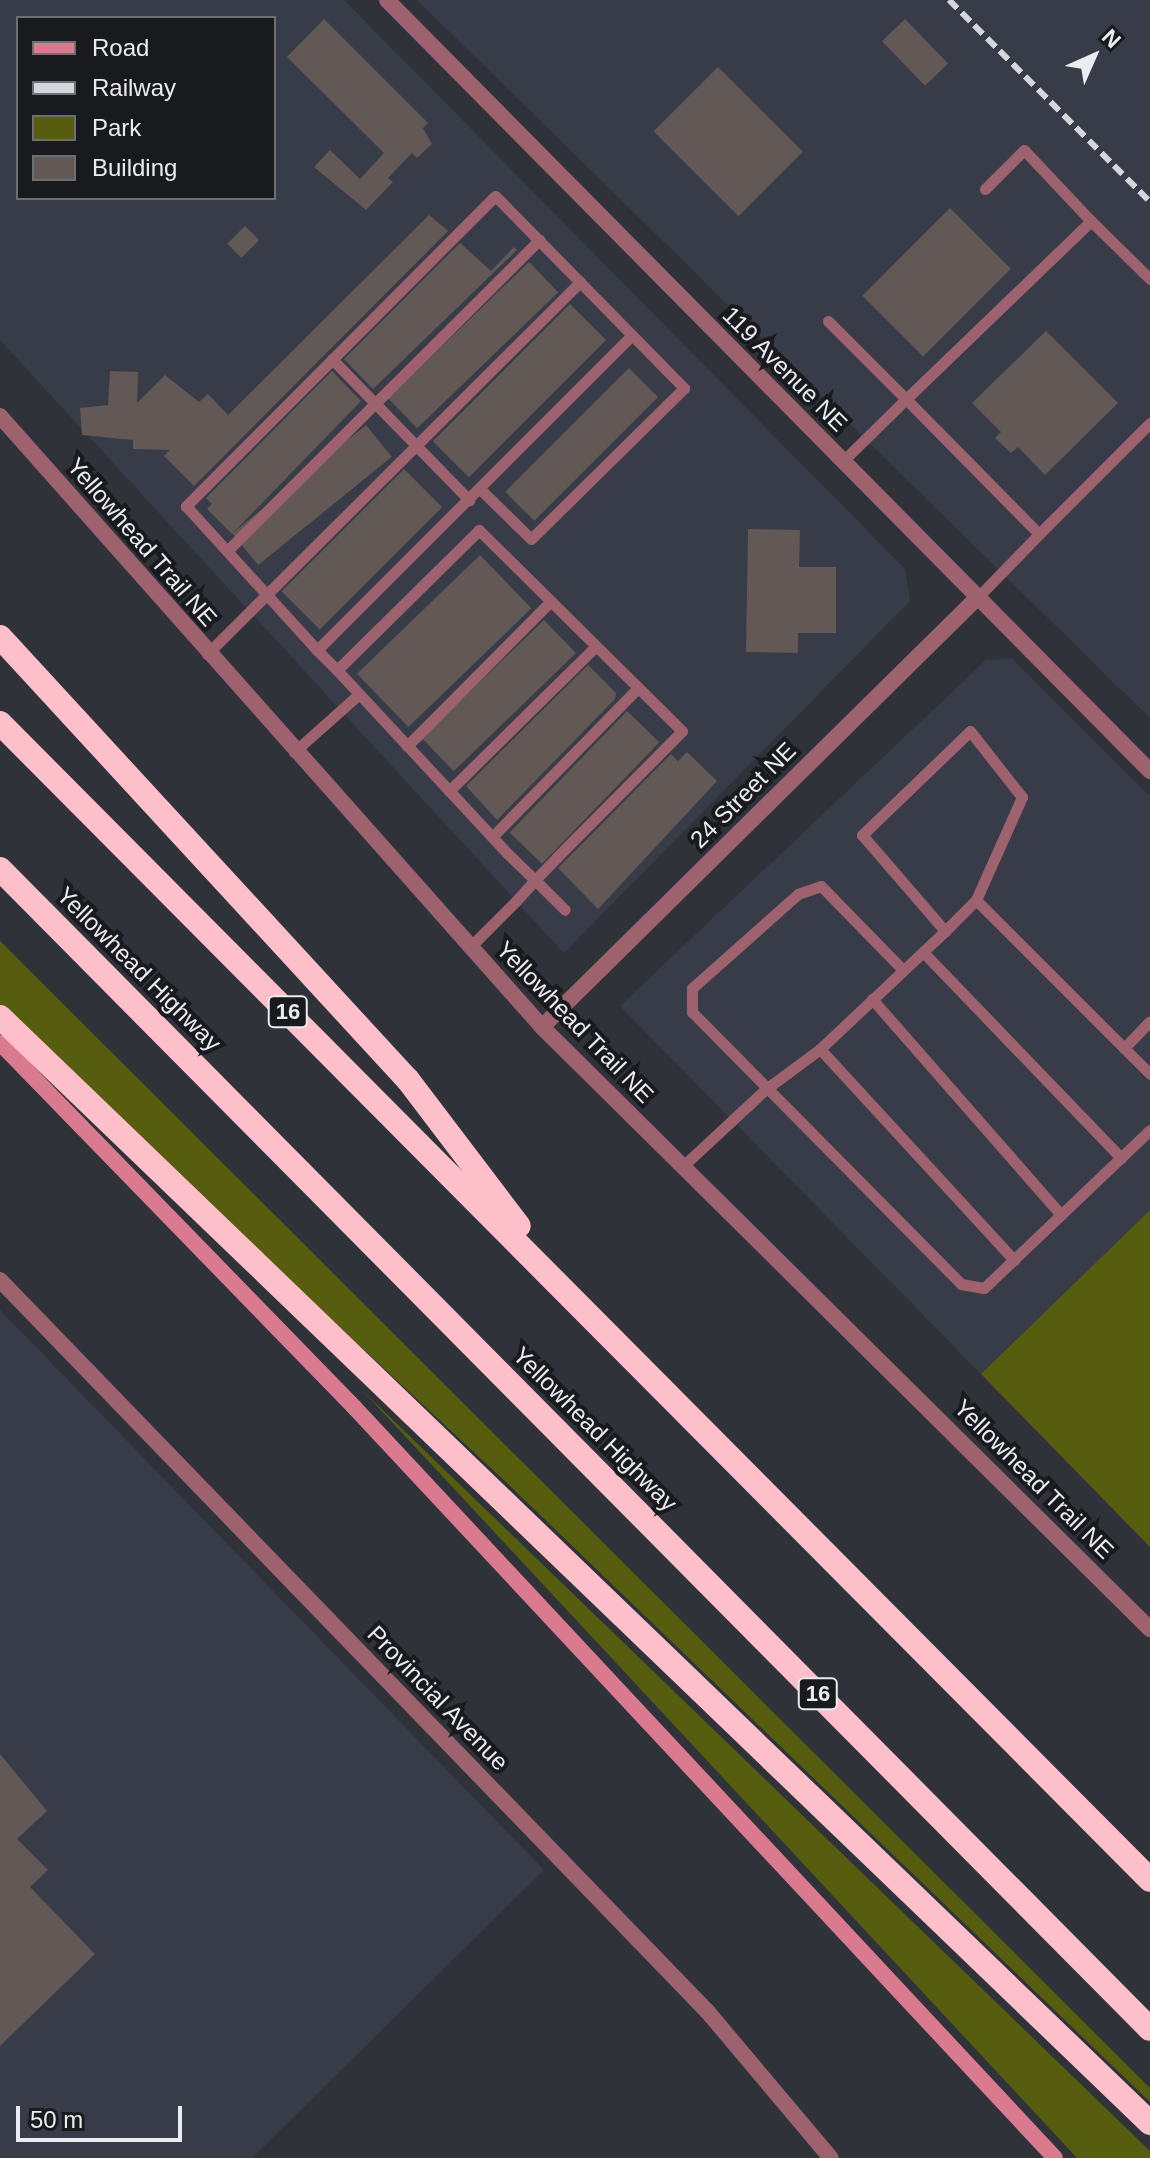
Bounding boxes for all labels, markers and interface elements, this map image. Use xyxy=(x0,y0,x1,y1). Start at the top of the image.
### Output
legend xyxy=(16,16,276,200)
north arrow xyxy=(1054,16,1134,96)
text: N xyxy=(1097,24,1126,53)
text: Road xyxy=(92,34,149,61)
text: Railway xyxy=(92,74,176,101)
text: Park xyxy=(92,114,141,141)
text: Building xyxy=(92,154,177,181)
street label: 119 Avenue NE xyxy=(716,300,854,438)
street label: Yellowhead Trail NE xyxy=(61,452,223,632)
street label: 24 Street NE xyxy=(684,736,802,854)
street label: Yellowhead Highway xyxy=(51,881,227,1057)
street label: Yellowhead Trail NE xyxy=(490,935,660,1109)
road number: 16 xyxy=(266,994,310,1030)
street label: Yellowhead Highway xyxy=(507,1341,683,1517)
street label: Yellowhead Trail NE xyxy=(948,1393,1120,1565)
street label: Provincial Avenue xyxy=(361,1619,515,1777)
road number: 16 xyxy=(796,1676,840,1712)
scale bar xyxy=(20,2090,186,2140)
text: 50 m xyxy=(30,2106,83,2133)

